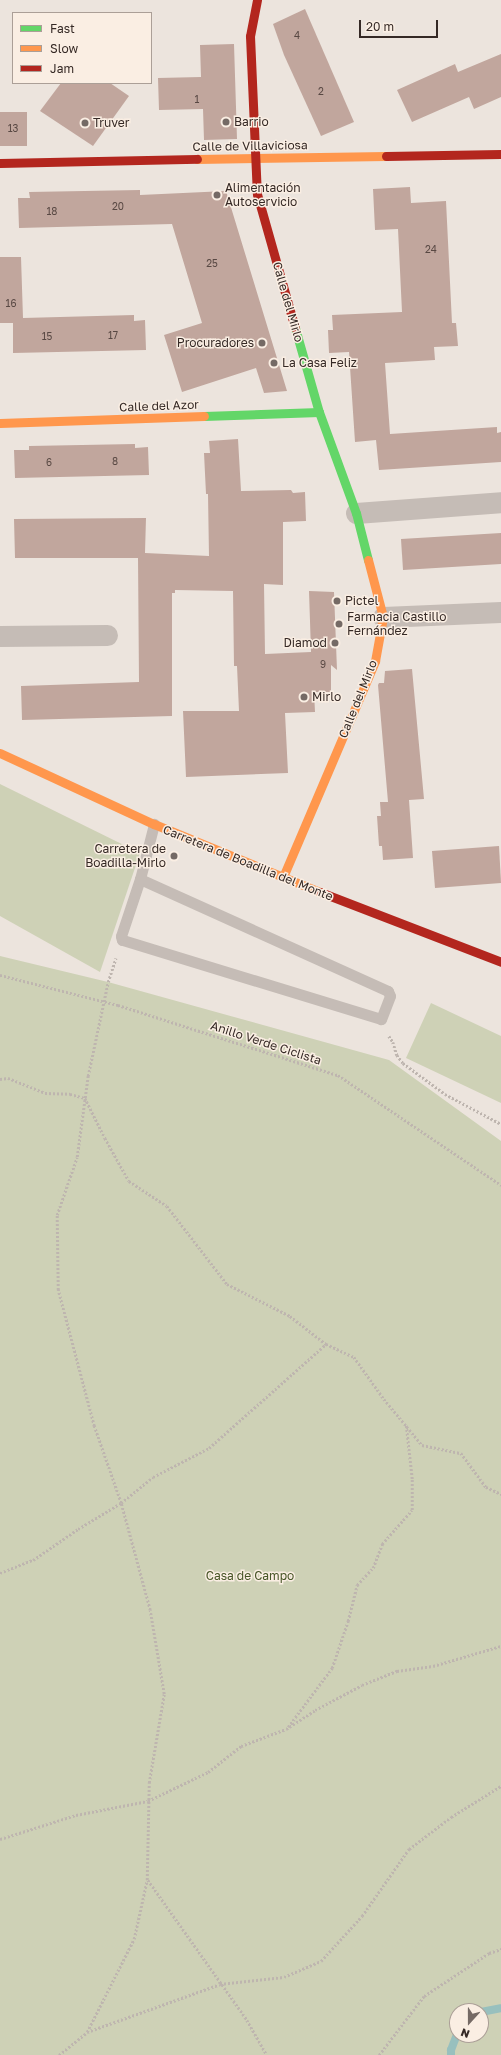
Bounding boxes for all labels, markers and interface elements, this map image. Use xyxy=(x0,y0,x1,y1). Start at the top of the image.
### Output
legend xyxy=(12,12,152,84)
scale bar xyxy=(361,12,440,38)
text: 20 m xyxy=(366,19,394,34)
text: Fast xyxy=(50,21,75,36)
house number: 4 xyxy=(294,30,300,42)
text: Slow xyxy=(50,41,78,56)
text: Jam xyxy=(50,61,74,76)
house number: 2 xyxy=(318,86,324,98)
house number: 1 xyxy=(195,94,199,106)
place label: Barrio xyxy=(234,115,269,129)
place label: Truver xyxy=(93,116,129,130)
marker: Barrio xyxy=(221,117,231,127)
marker: Truver xyxy=(80,118,90,128)
house number: 13 xyxy=(8,123,18,135)
street label: Calle de Villaviciosa xyxy=(192,138,308,154)
place label: Alimentación Autoservicio xyxy=(225,181,301,209)
marker: Alimentación Autoservicio xyxy=(212,190,222,200)
house number: 20 xyxy=(112,201,124,213)
house number: 18 xyxy=(47,206,57,218)
house number: 24 xyxy=(425,244,437,256)
house number: 25 xyxy=(206,258,218,270)
street label: Calle del Mirlo xyxy=(270,260,306,344)
house number: 16 xyxy=(6,298,16,310)
house number: 17 xyxy=(108,330,118,342)
house number: 15 xyxy=(42,331,52,343)
place label: Procuradores xyxy=(177,336,254,350)
marker: Procuradores xyxy=(257,338,267,348)
place label: La Casa Feliz xyxy=(282,356,357,370)
marker: La Casa Feliz xyxy=(269,358,279,368)
street label: Calle del Azor xyxy=(119,397,199,415)
house number: 8 xyxy=(112,456,118,468)
house number: 6 xyxy=(46,457,52,469)
place label: Pictel xyxy=(345,594,378,608)
marker: Pictel xyxy=(332,596,342,606)
place label: Farmacia Castillo Fernández xyxy=(347,610,446,638)
marker: Farmacia Castillo Fernández xyxy=(334,619,344,629)
place label: Diamod xyxy=(283,636,327,650)
marker: Diamod xyxy=(330,638,340,648)
street label: Calle del Mirlo xyxy=(336,658,380,740)
house number: 9 xyxy=(320,659,326,671)
place label: Mirlo xyxy=(312,690,341,704)
marker: Mirlo xyxy=(299,692,309,702)
street label: Carretera de Boadilla del Monte xyxy=(161,822,335,904)
place label: Carretera de Boadilla-Mirlo xyxy=(85,842,166,870)
marker: Carretera de Boadilla-Mirlo xyxy=(169,851,179,861)
street label: Anillo Verde Ciclista xyxy=(209,1018,323,1068)
park label: Casa de Campo xyxy=(206,1569,294,1583)
north arrow xyxy=(449,2003,489,2043)
text: N xyxy=(459,2026,471,2041)

